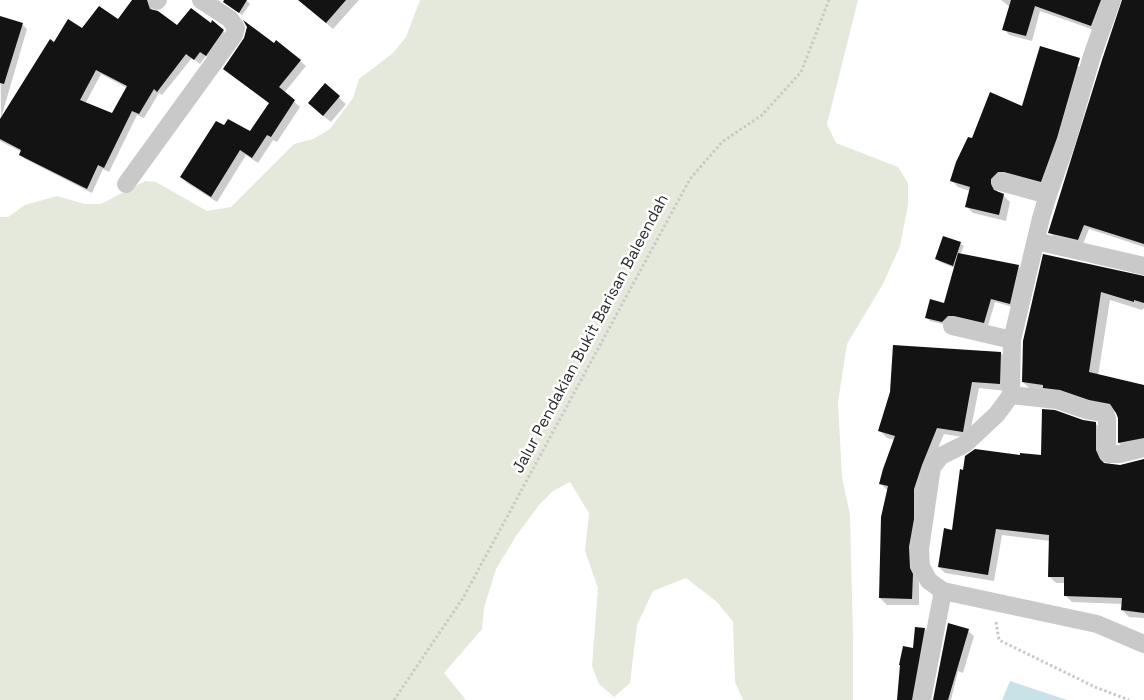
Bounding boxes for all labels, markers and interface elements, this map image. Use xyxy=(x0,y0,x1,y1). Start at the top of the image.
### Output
street label: Jalur Pendakian Bukit Barisan Baleendah xyxy=(509,191,673,477)

